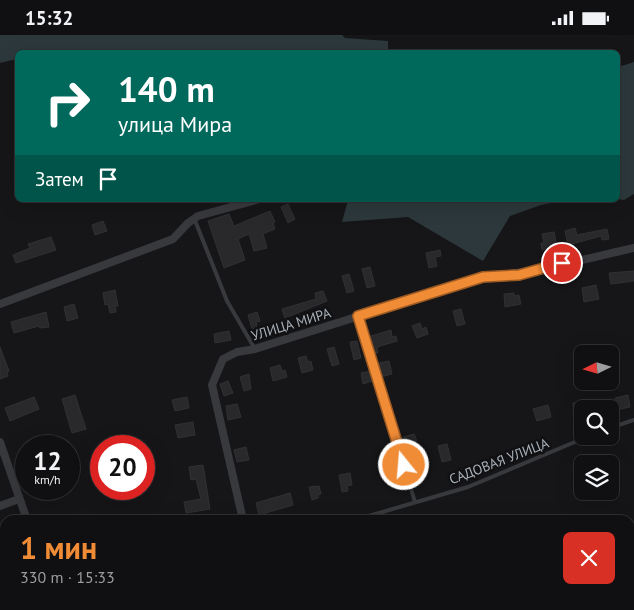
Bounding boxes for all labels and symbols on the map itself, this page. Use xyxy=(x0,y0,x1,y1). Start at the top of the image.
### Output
pin xyxy=(541,242,583,284)
street label: УЛИЦА МИРА xyxy=(249,303,334,345)
north arrow xyxy=(574,345,619,390)
street label: САДОВАЯ УЛИЦА xyxy=(447,433,552,488)
speed limit sign: 20 xyxy=(90,435,155,500)
position arrow xyxy=(377,438,429,490)

